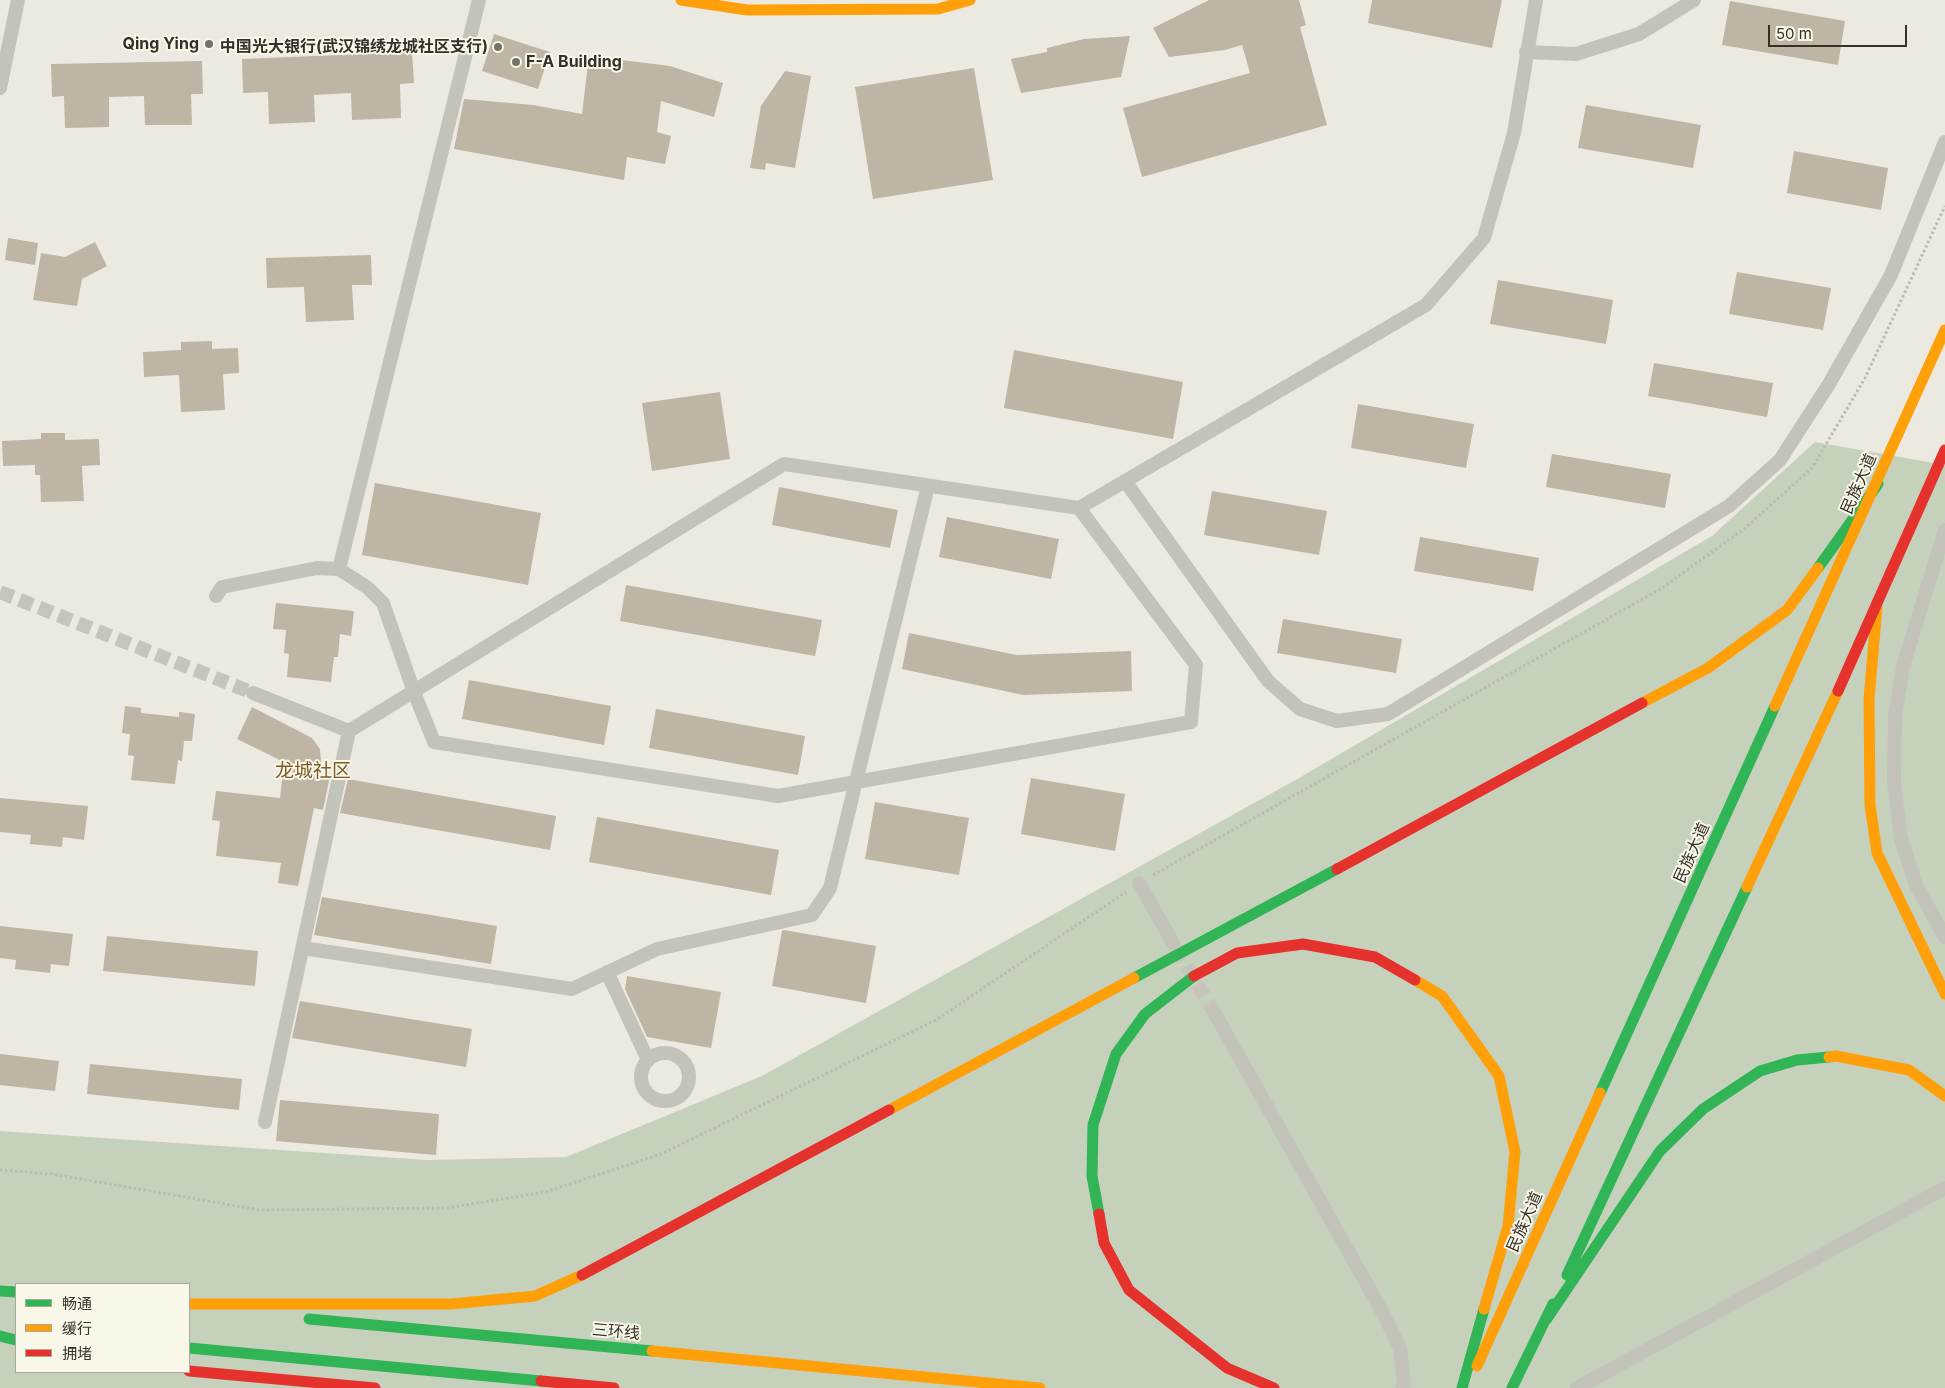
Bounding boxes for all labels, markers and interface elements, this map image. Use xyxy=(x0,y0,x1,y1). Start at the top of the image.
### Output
scale bar xyxy=(1770,15,1909,47)
text: 50 m xyxy=(1776,24,1812,43)
place label: Qing Ying xyxy=(123,34,199,54)
place label: 中国光大银行(武汉锦绣龙城社区支行) xyxy=(220,37,488,57)
marker: Qing Ying xyxy=(203,38,215,50)
marker: 中国光大银行(武汉锦绣龙城社区支行) xyxy=(492,41,504,53)
place label: F-A Building xyxy=(526,52,622,72)
marker: F-A Building xyxy=(510,56,522,68)
street label: 民族大道 xyxy=(1837,451,1881,517)
district label: 龙城社区 xyxy=(275,760,351,782)
street label: 民族大道 xyxy=(1670,820,1714,886)
street label: 民族大道 xyxy=(1503,1189,1547,1255)
legend xyxy=(15,1283,190,1373)
text: 畅通 xyxy=(62,1294,92,1313)
text: 缓行 xyxy=(62,1319,92,1338)
street label: 三环线 xyxy=(591,1320,641,1344)
text: 拥堵 xyxy=(62,1344,92,1363)

